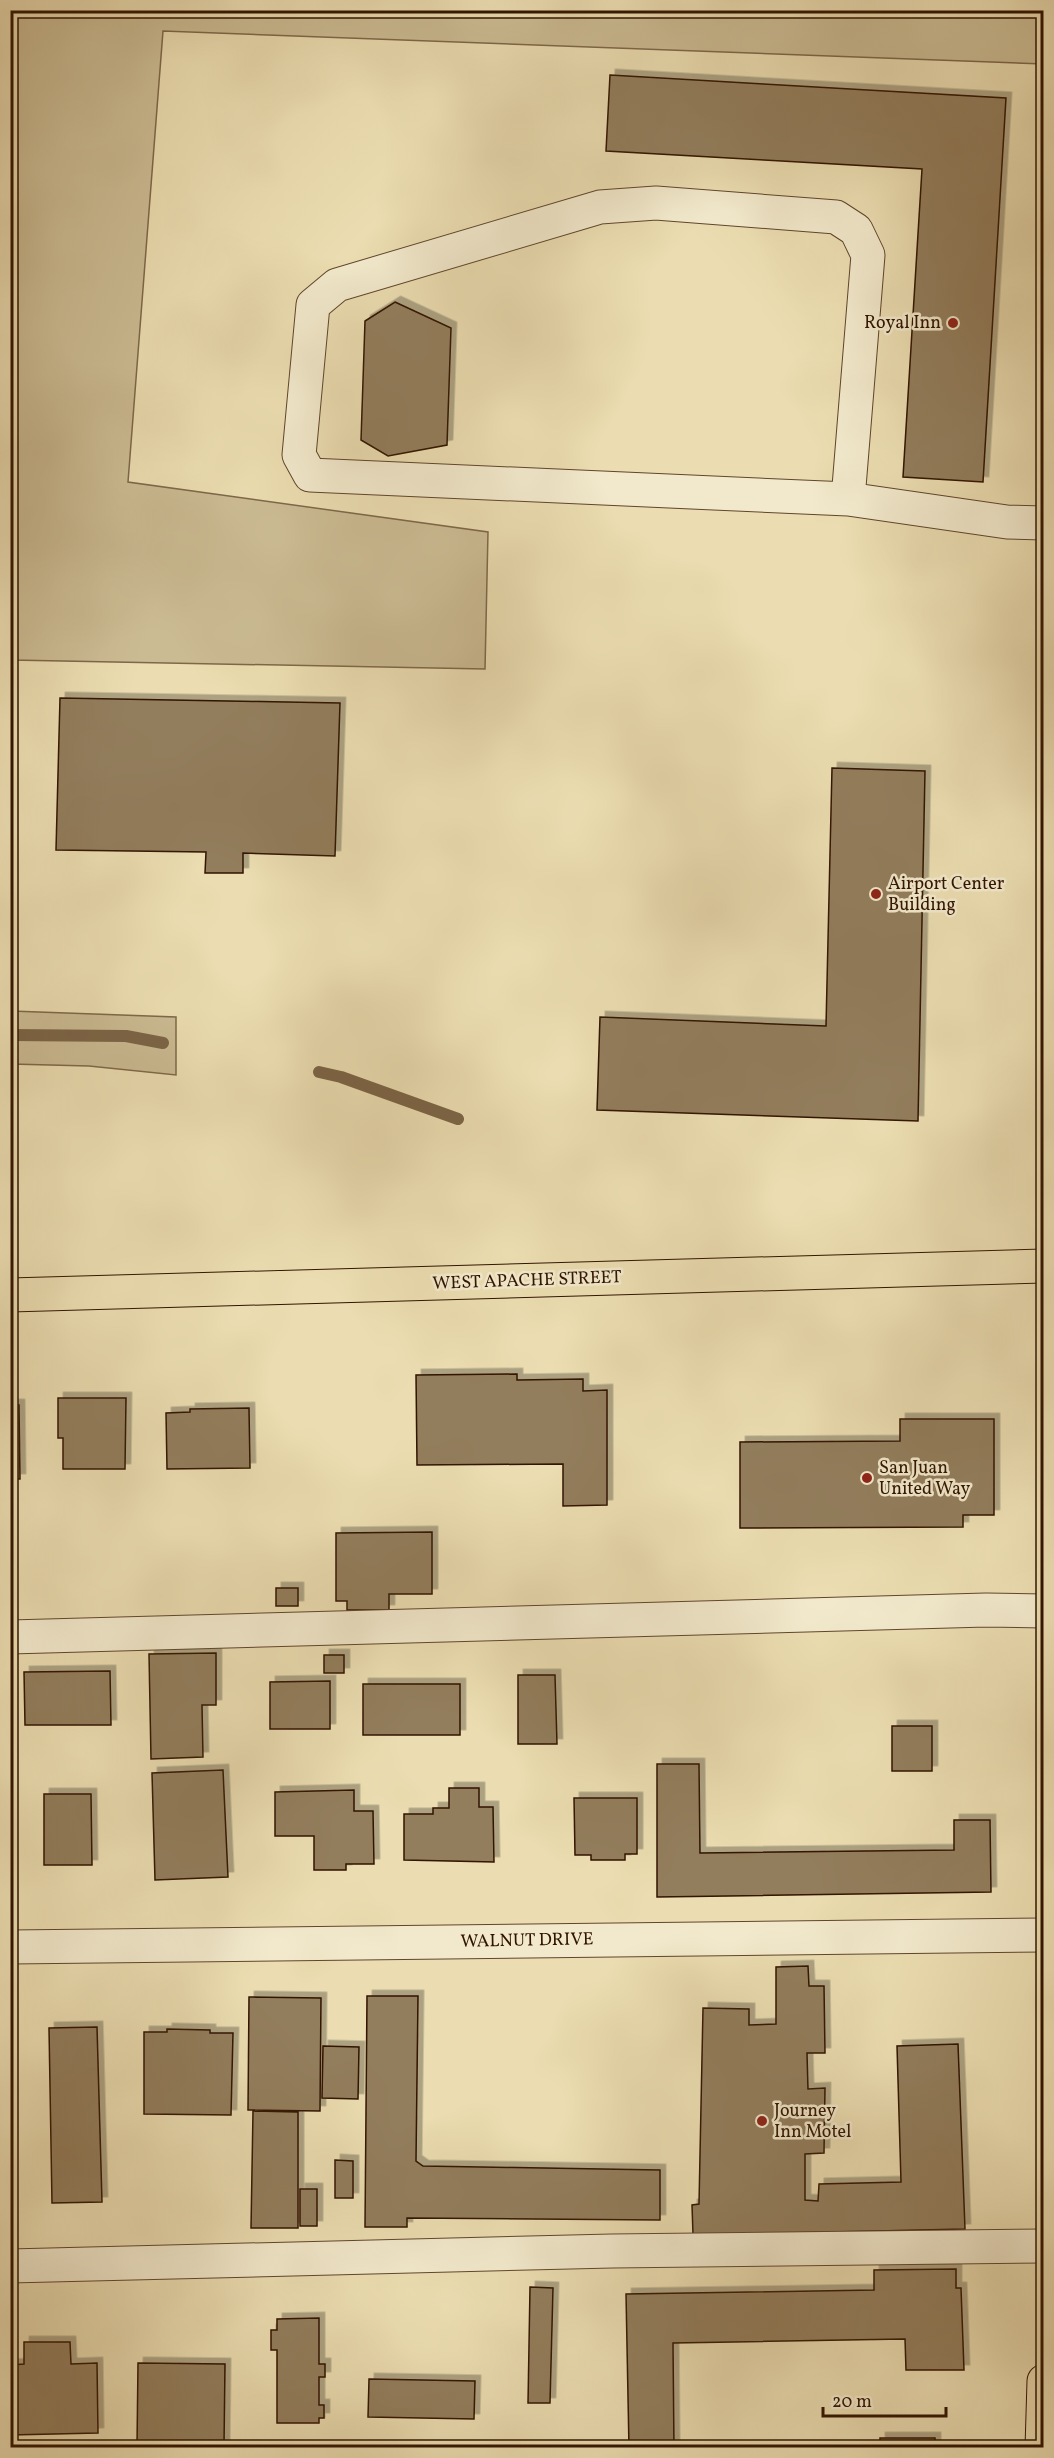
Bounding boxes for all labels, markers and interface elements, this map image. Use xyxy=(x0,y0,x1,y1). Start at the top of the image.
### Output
place label: Royal Inn xyxy=(864,311,941,336)
marker: Royal Inn xyxy=(946,316,960,330)
place label: Airport Center Building xyxy=(888,872,1005,918)
marker: Airport Center Building xyxy=(869,887,883,901)
street label: WEST APACHE STREET xyxy=(432,1265,623,1297)
place label: San Juan United Way xyxy=(879,1456,970,1502)
marker: San Juan United Way xyxy=(860,1471,874,1485)
street label: WALNUT DRIVE xyxy=(460,1927,594,1955)
place label: Journey Inn Motel xyxy=(774,2099,852,2145)
marker: Journey Inn Motel xyxy=(755,2114,769,2128)
scale bar xyxy=(823,2380,946,2418)
text: 20 m xyxy=(832,2390,872,2415)

